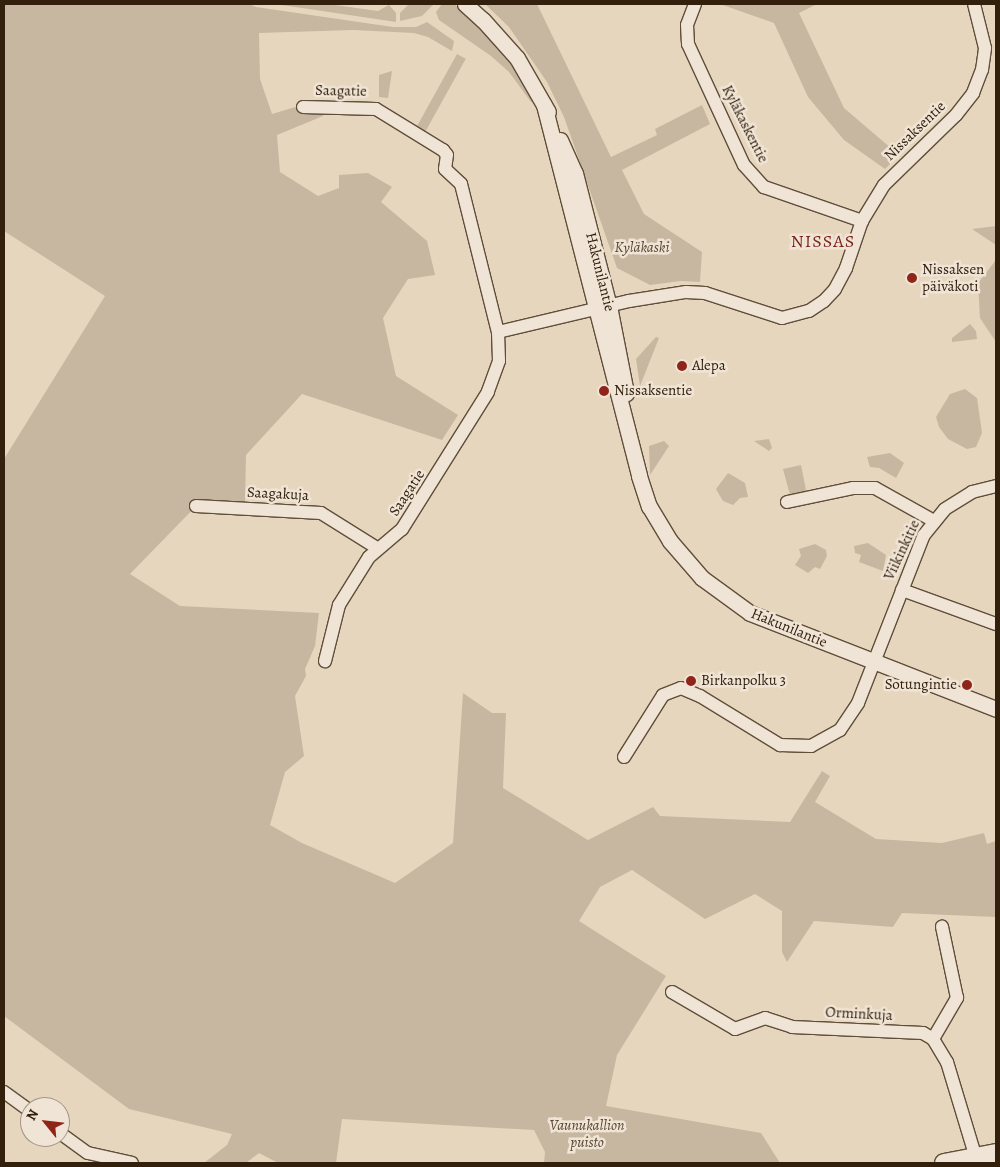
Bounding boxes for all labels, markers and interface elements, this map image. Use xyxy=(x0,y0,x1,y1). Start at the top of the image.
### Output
street label: Saagatie xyxy=(315,82,367,100)
street label: Kyläkaskentie xyxy=(718,82,772,166)
street label: Nissaksentie xyxy=(881,97,949,165)
district label: NISSAS xyxy=(790,230,856,252)
street label: Hakunilantie xyxy=(581,231,619,313)
park label: Kyläkaski xyxy=(615,239,669,257)
place label: Nissaksen päiväkoti xyxy=(922,260,984,295)
marker: Nissaksen päiväkoti xyxy=(906,272,918,284)
place label: Alepa xyxy=(692,357,726,375)
marker: Alepa xyxy=(676,360,688,372)
place label: Nissaksentie xyxy=(614,382,692,400)
marker: Nissaksentie xyxy=(598,385,610,397)
street label: Saagatie xyxy=(385,466,429,520)
street label: Saagakuja xyxy=(246,483,310,505)
street label: Viikinkitie xyxy=(880,517,924,583)
street label: Hakunilantie xyxy=(748,605,830,651)
place label: Birkanpolku 3 xyxy=(701,672,786,690)
marker: Birkanpolku 3 xyxy=(685,675,697,687)
place label: Sotungintie xyxy=(885,676,957,694)
marker: Sotungintie xyxy=(961,679,973,691)
street label: Orminkuja xyxy=(825,1003,893,1025)
north arrow xyxy=(20,1097,70,1147)
text: N xyxy=(22,1106,43,1124)
park label: Vaunukallion puisto xyxy=(550,1116,624,1151)

